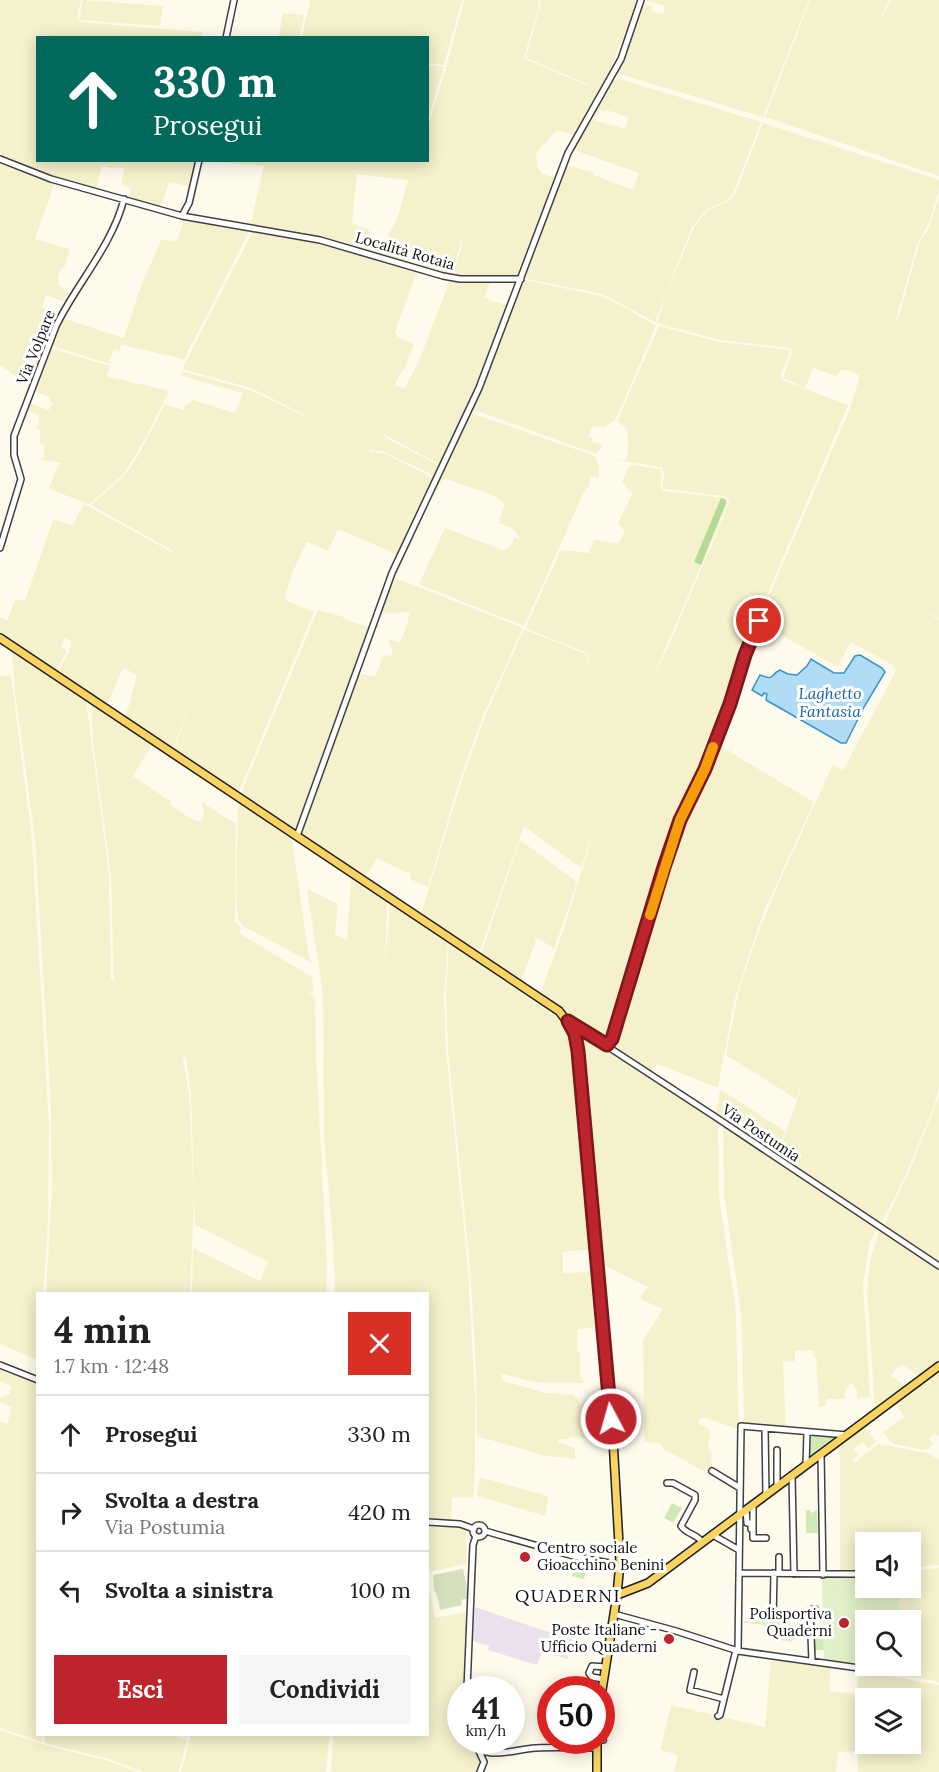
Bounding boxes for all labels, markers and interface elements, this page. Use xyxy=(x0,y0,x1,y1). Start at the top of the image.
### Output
text: 330 m xyxy=(153,55,276,109)
icon: ahead xyxy=(54,60,132,138)
text: Prosegui xyxy=(153,108,262,142)
street label: Località Rotaia xyxy=(353,227,457,274)
street label: Via Volpare xyxy=(12,307,59,388)
pin xyxy=(733,595,784,646)
icon: arrive xyxy=(742,604,775,637)
water label: Laghetto Fantasia xyxy=(798,683,862,721)
street label: Via Postumia xyxy=(718,1099,804,1166)
text: 4 min xyxy=(54,1307,151,1353)
button: close xyxy=(348,1312,411,1375)
text: 1.7 km · 12:48 xyxy=(54,1353,169,1378)
position arrow xyxy=(579,1387,643,1451)
icon: ahead xyxy=(54,1418,87,1451)
text: Prosegui xyxy=(105,1420,197,1448)
text: 330 m xyxy=(347,1420,411,1448)
text: Svolta a destra xyxy=(105,1486,259,1514)
icon: right xyxy=(54,1496,87,1529)
text: 420 m xyxy=(348,1498,411,1526)
text: Via Postumia xyxy=(105,1514,225,1539)
map controls xyxy=(855,1532,921,1754)
button: sound xyxy=(855,1532,921,1598)
place label: Centro sociale Gioacchino Benini xyxy=(537,1538,664,1574)
marker: Centro sociale Gioacchino Benini xyxy=(518,1550,532,1564)
icon: left xyxy=(54,1574,87,1607)
text: Svolta a sinistra xyxy=(105,1576,273,1604)
text: 100 m xyxy=(350,1576,411,1604)
district label: QUADERNI xyxy=(515,1584,621,1607)
place label: Polisportiva Quaderni xyxy=(750,1604,832,1640)
button: search xyxy=(855,1610,921,1676)
marker: Polisportiva Quaderni xyxy=(837,1616,851,1630)
place label: Poste Italiane - Ufficio Quaderni xyxy=(541,1620,657,1656)
marker: Poste Italiane - Ufficio Quaderni xyxy=(662,1632,676,1646)
button: Esci xyxy=(54,1655,227,1724)
button: Condividi xyxy=(239,1655,411,1724)
speed limit sign: 50 xyxy=(537,1676,615,1754)
button: layers xyxy=(855,1688,921,1754)
text: 41 xyxy=(472,1689,500,1727)
text: km/h xyxy=(466,1721,506,1740)

